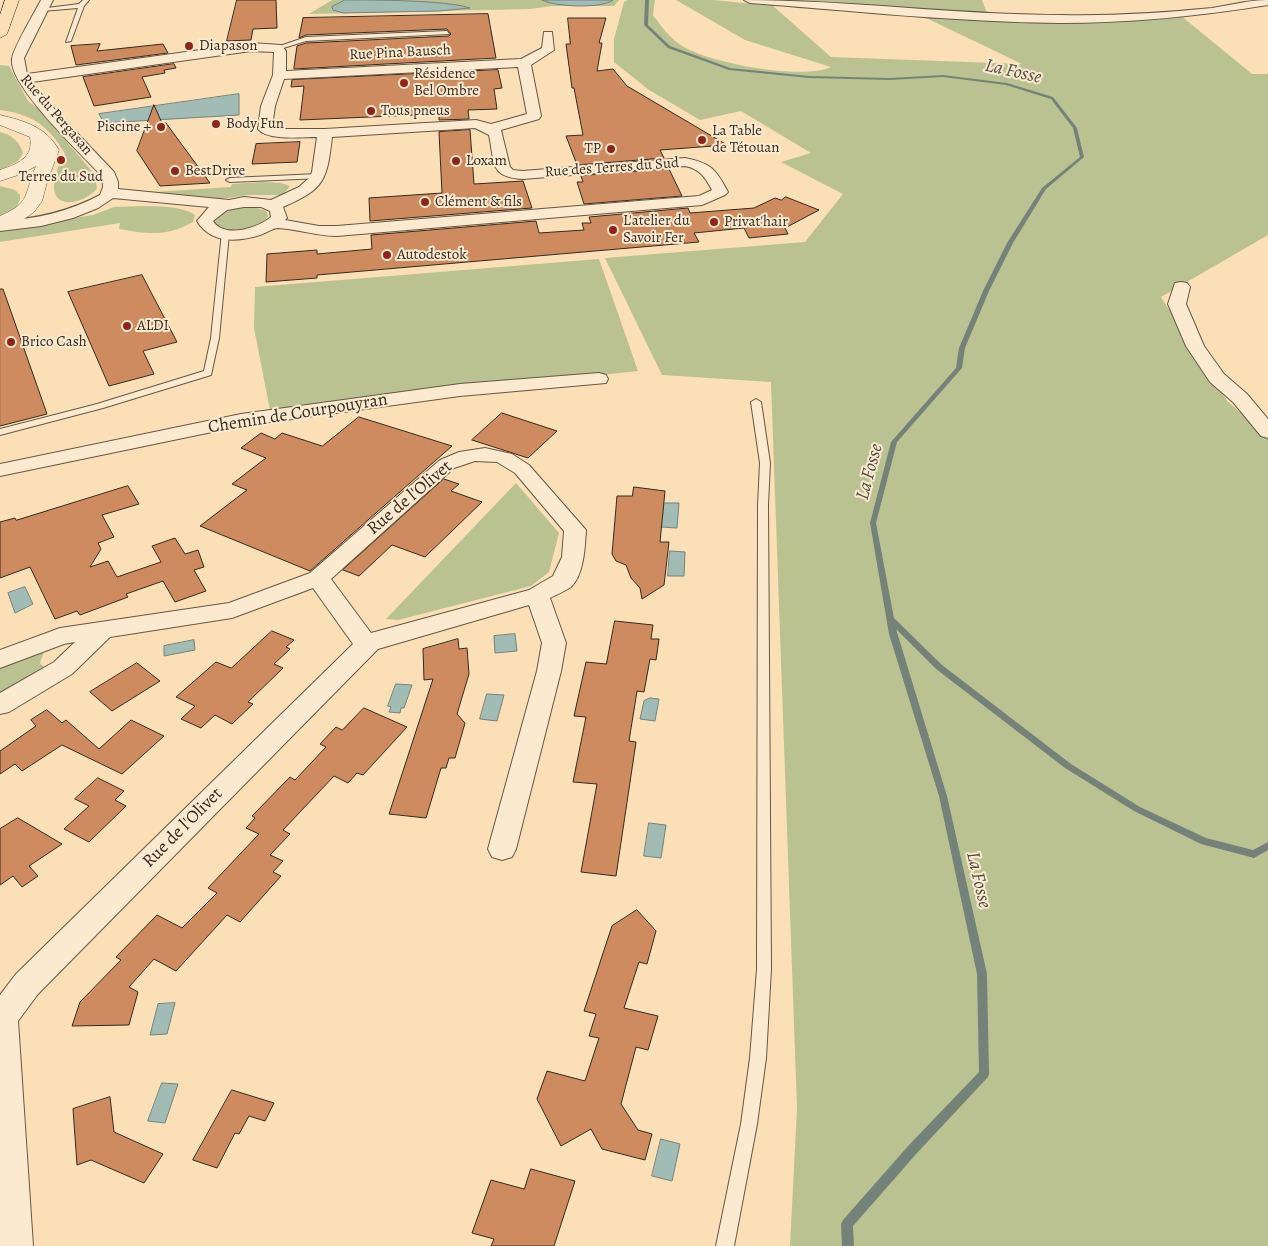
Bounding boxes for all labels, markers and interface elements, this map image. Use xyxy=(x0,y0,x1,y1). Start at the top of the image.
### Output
place label: Diapason xyxy=(199,37,257,55)
marker: Diapason xyxy=(183,40,195,52)
street label: Rue Pina Bausch xyxy=(349,41,451,65)
water label: La Fosse xyxy=(983,54,1043,90)
place label: Résidence Bel Ombre xyxy=(414,65,479,100)
street label: Rue du Pergasan xyxy=(16,71,96,159)
marker: Résidence Bel Ombre xyxy=(398,77,410,89)
place label: Tous pneus xyxy=(381,102,450,120)
marker: Tous pneus xyxy=(365,105,377,117)
place label: Body Fun xyxy=(226,115,284,133)
place label: Piscine + xyxy=(97,118,151,136)
marker: Body Fun xyxy=(210,118,222,130)
marker: Piscine + xyxy=(155,121,167,133)
place label: La Table de Tétouan xyxy=(712,122,779,157)
marker: La Table de Tétouan xyxy=(696,134,708,146)
place label: TP xyxy=(585,140,601,158)
marker: TP xyxy=(605,143,617,155)
place label: Loxam xyxy=(466,152,507,170)
marker: Terres du Sud xyxy=(55,154,67,166)
street label: Rue des Terres du Sud xyxy=(544,154,680,182)
marker: Loxam xyxy=(450,155,462,167)
place label: BestDrive xyxy=(185,162,245,180)
marker: BestDrive xyxy=(169,165,181,177)
place label: Terres du Sud xyxy=(19,168,103,186)
place label: Clément & fils xyxy=(435,193,522,211)
marker: Clément & fils xyxy=(419,196,431,208)
place label: L'atelier du Savoir Fer xyxy=(623,212,690,247)
place label: Privat'hair xyxy=(724,213,788,231)
marker: Privat'hair xyxy=(708,216,720,228)
marker: L'atelier du Savoir Fer xyxy=(607,224,619,236)
place label: Autodestok xyxy=(397,246,467,264)
marker: Autodestok xyxy=(381,249,393,261)
place label: ALDI xyxy=(137,317,169,335)
marker: ALDI xyxy=(121,320,133,332)
place label: Brico Cash xyxy=(21,333,87,351)
marker: Brico Cash xyxy=(5,336,17,348)
street label: Chemin de Courpouyran xyxy=(207,389,389,439)
water label: La Fosse xyxy=(852,441,888,503)
street label: Rue de l'Olivet xyxy=(363,456,457,540)
street label: Rue de l'Olivet xyxy=(138,783,228,873)
water label: La Fosse xyxy=(960,850,996,910)

